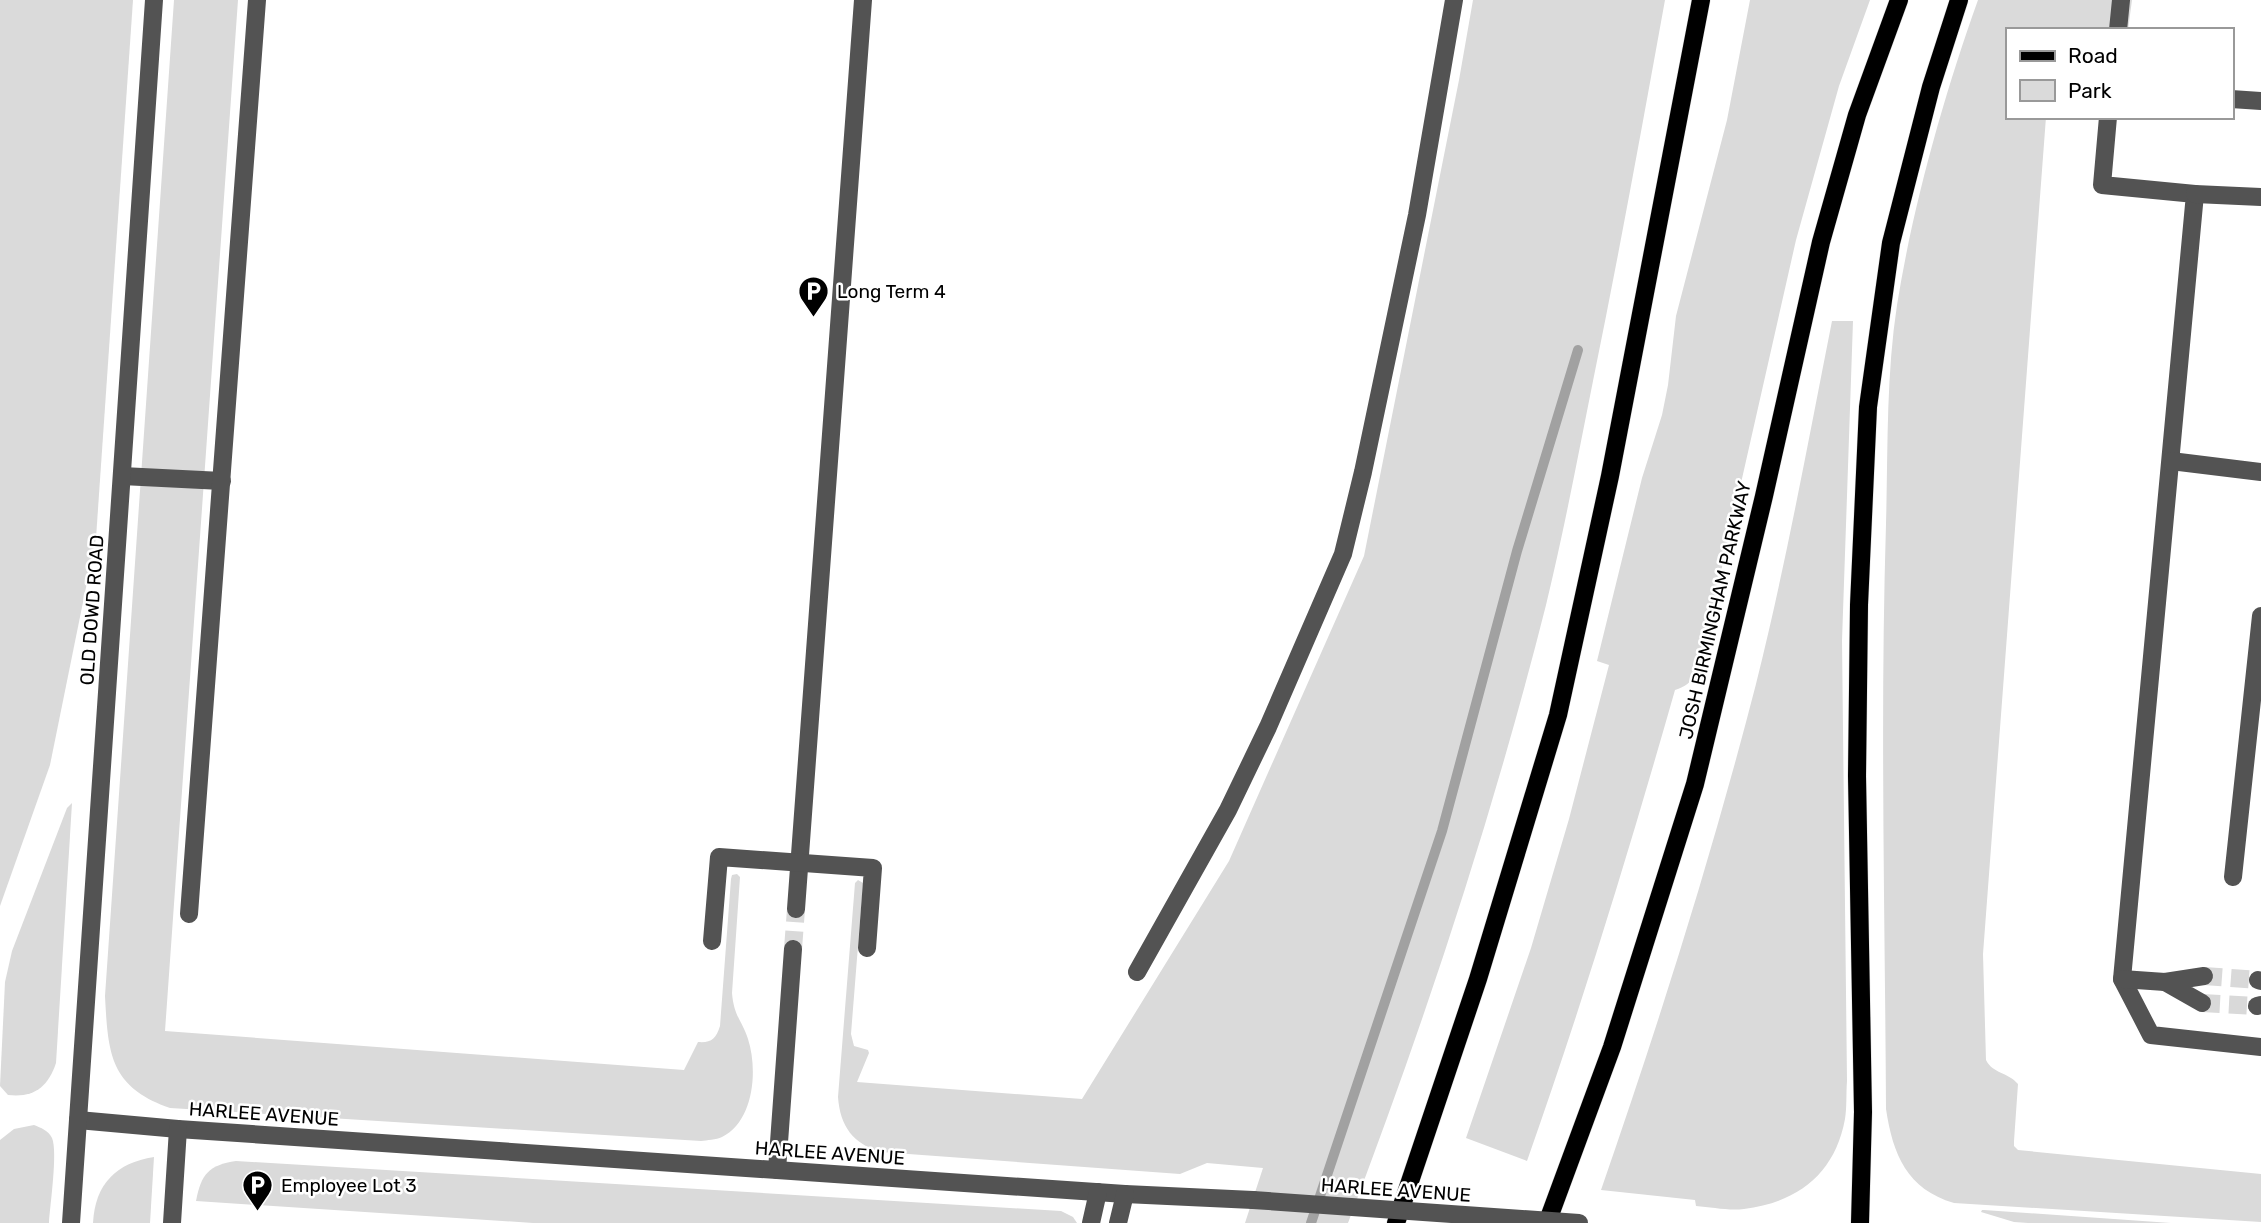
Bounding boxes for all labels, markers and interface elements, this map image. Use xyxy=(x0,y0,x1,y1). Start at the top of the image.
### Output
legend xyxy=(2006,28,2233,119)
text: Road xyxy=(2068,43,2118,68)
text: Park xyxy=(2068,78,2112,103)
parking icon: Long Term 4 xyxy=(797,274,831,318)
place label: Long Term 4 xyxy=(837,280,946,303)
street label: JOSH BIRMINGHAM PARKWAY xyxy=(1674,479,1756,741)
street label: OLD DOWD ROAD xyxy=(75,534,109,686)
street label: HARLEE AVENUE xyxy=(188,1097,340,1131)
street label: HARLEE AVENUE xyxy=(754,1136,906,1170)
parking icon: Employee Lot 3 xyxy=(241,1168,275,1212)
street label: HARLEE AVENUE xyxy=(1320,1173,1472,1207)
place label: Employee Lot 3 xyxy=(281,1174,417,1197)

